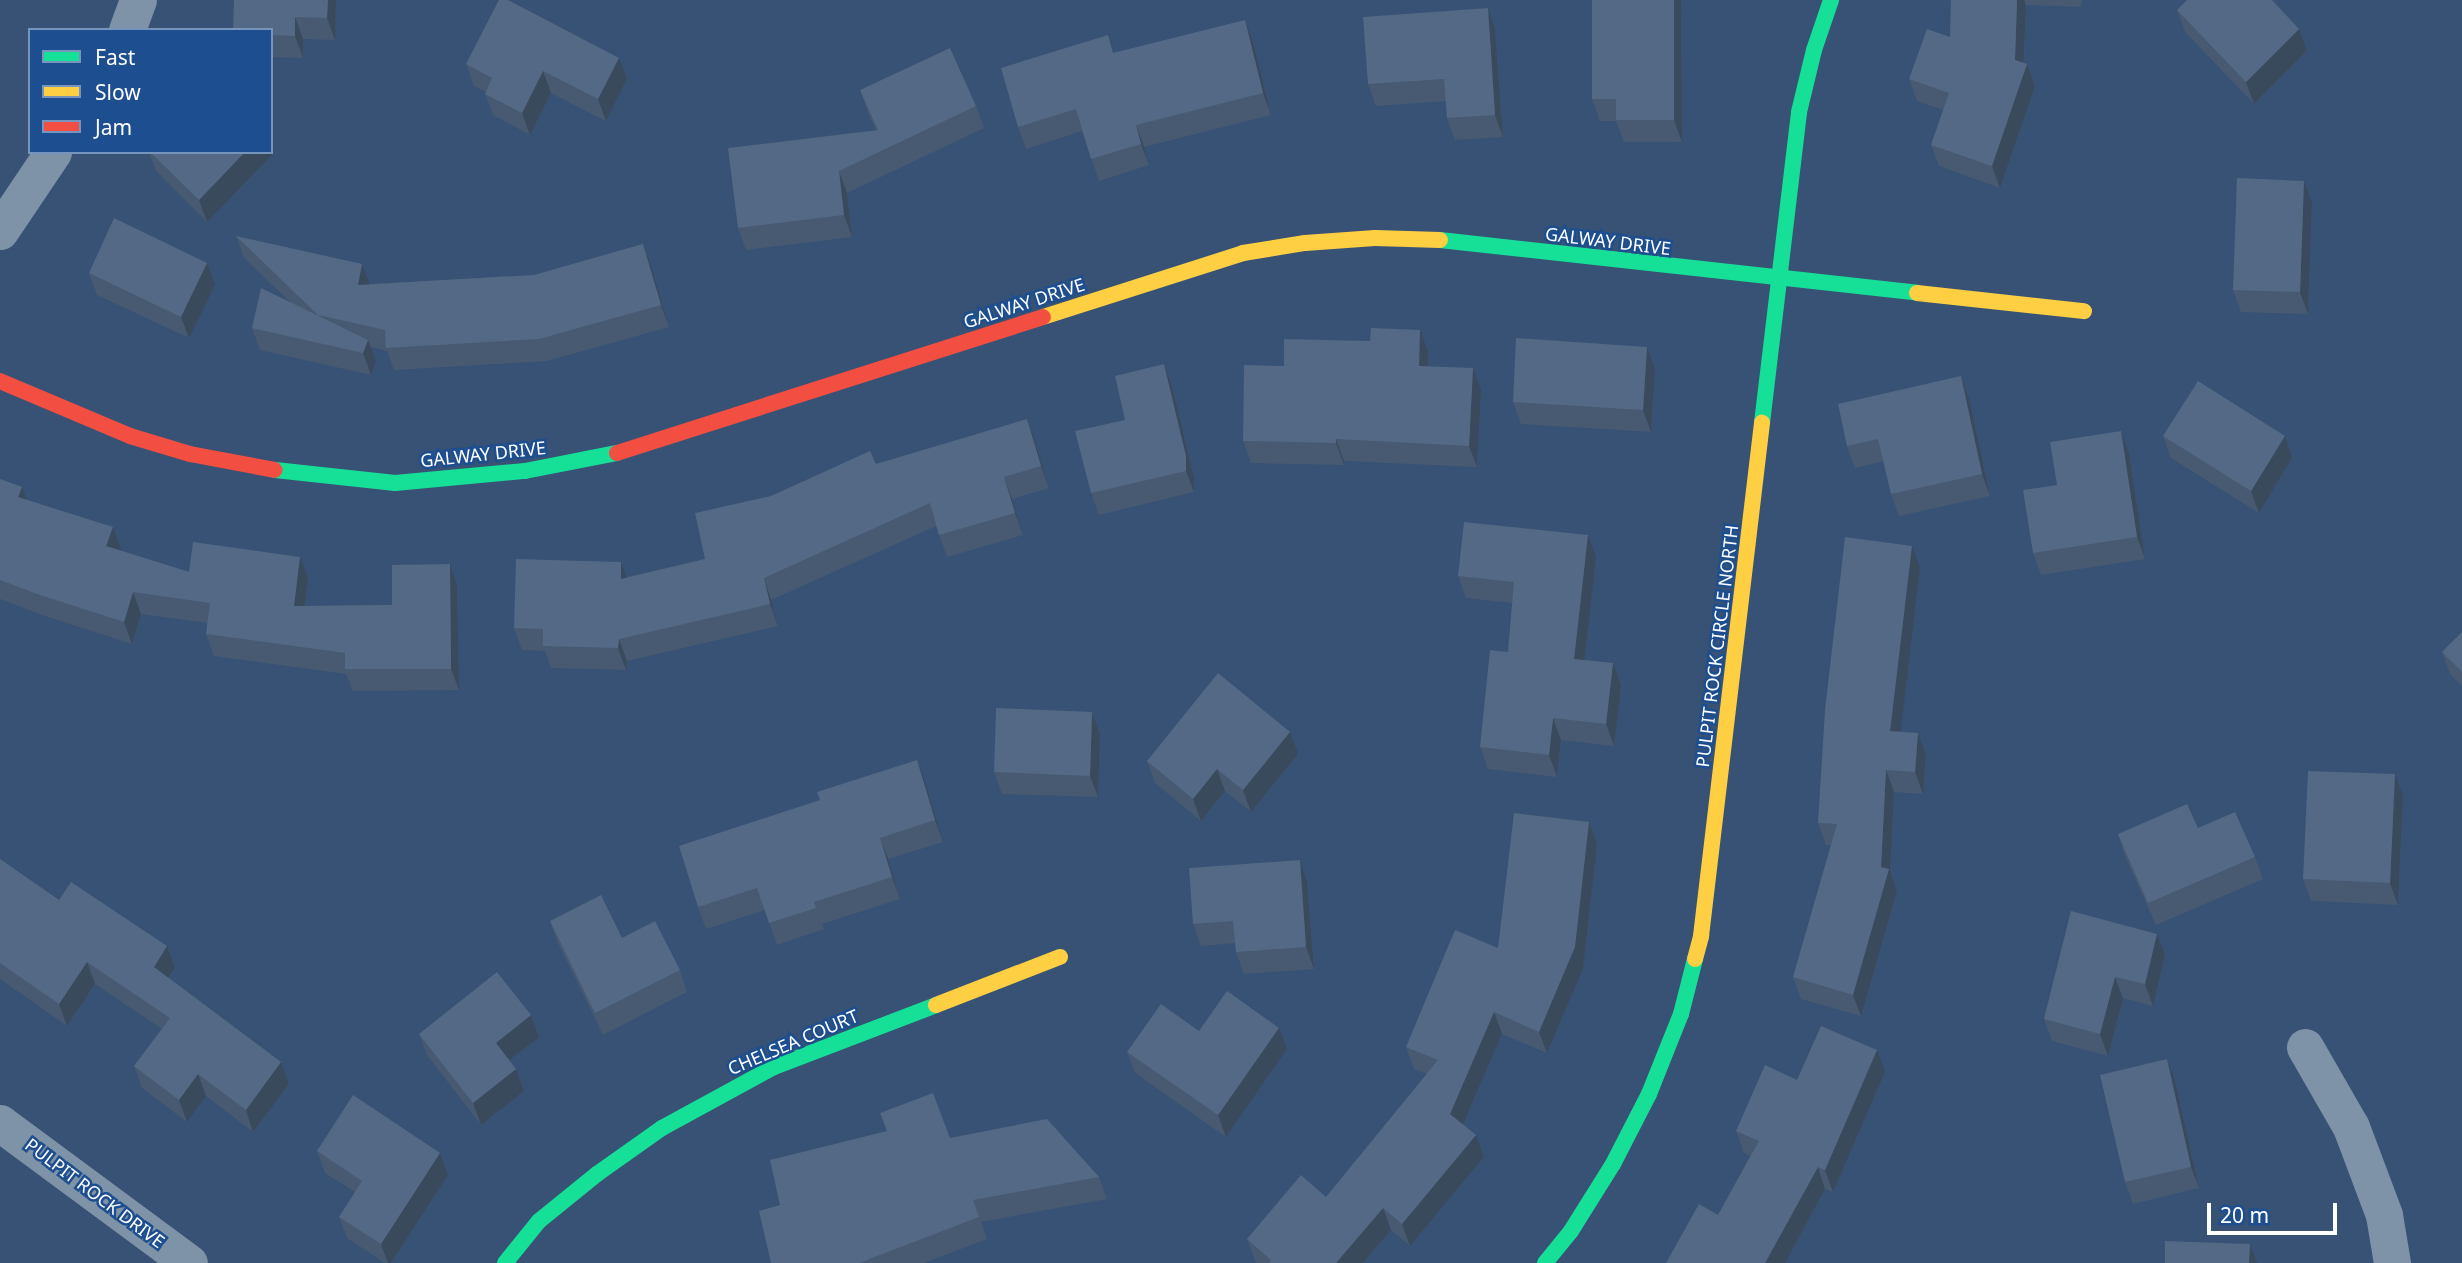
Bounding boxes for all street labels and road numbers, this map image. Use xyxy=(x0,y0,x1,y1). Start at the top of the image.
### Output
street label: GALWAY DRIVE xyxy=(1544,223,1672,259)
street label: GALWAY DRIVE xyxy=(961,273,1087,333)
street label: GALWAY DRIVE xyxy=(419,437,547,471)
street label: PULPIT ROCK CIRCLE NORTH xyxy=(1691,524,1743,768)
street label: CHELSEA COURT xyxy=(725,1005,861,1079)
street label: PULPIT ROCK DRIVE xyxy=(21,1134,169,1252)

